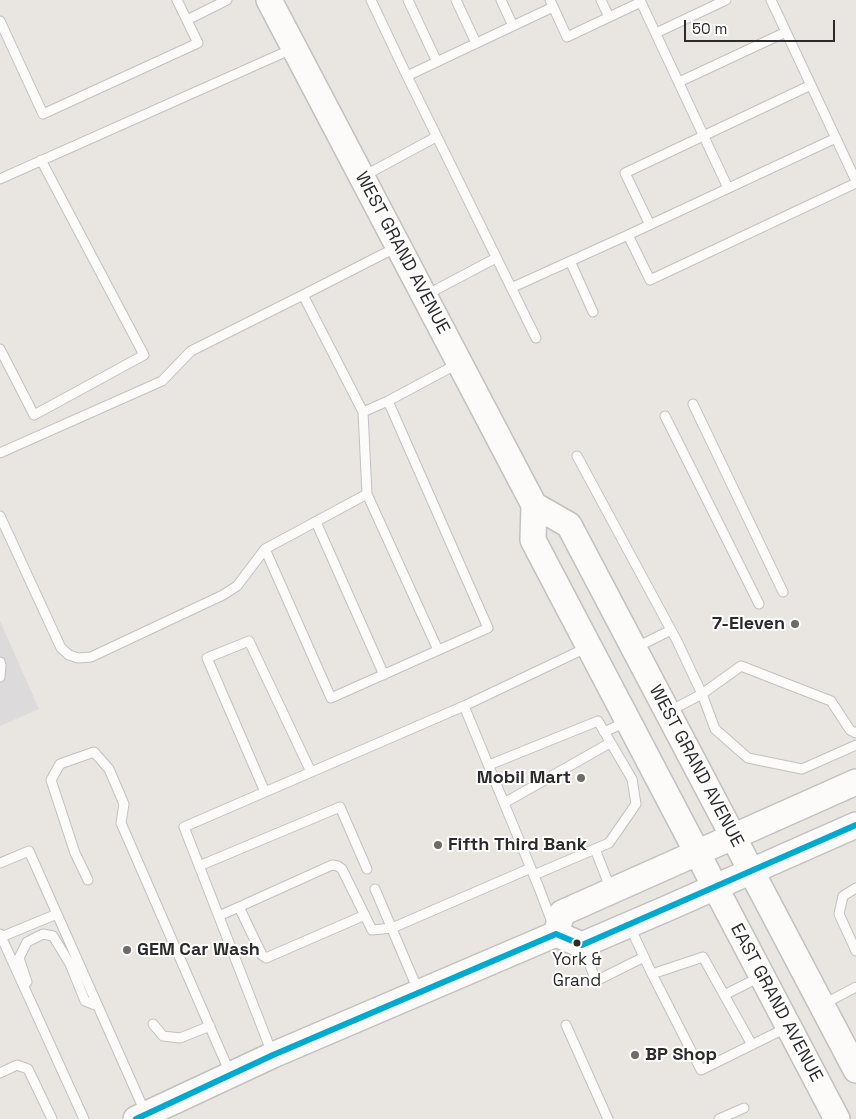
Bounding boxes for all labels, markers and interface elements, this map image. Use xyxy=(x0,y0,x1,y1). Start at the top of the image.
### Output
scale bar xyxy=(686,10,837,42)
text: 50 m xyxy=(692,19,727,38)
street label: WEST GRAND AVENUE xyxy=(350,168,454,338)
place label: 7-Eleven xyxy=(712,613,785,635)
marker: 7-Eleven xyxy=(789,618,801,630)
street label: WEST GRAND AVENUE xyxy=(644,681,748,851)
place label: Mobil Mart xyxy=(477,767,571,789)
marker: Mobil Mart xyxy=(575,772,587,784)
place label: Fifth Third Bank xyxy=(448,834,587,856)
marker: Fifth Third Bank xyxy=(432,839,444,851)
street label: EAST GRAND AVENUE xyxy=(725,920,827,1086)
marker: York & Grand xyxy=(572,938,582,948)
place label: GEM Car Wash xyxy=(137,939,260,961)
marker: GEM Car Wash xyxy=(121,944,133,956)
place label: York & Grand xyxy=(552,950,602,990)
place label: BP Shop xyxy=(645,1044,717,1066)
marker: BP Shop xyxy=(629,1049,641,1061)

